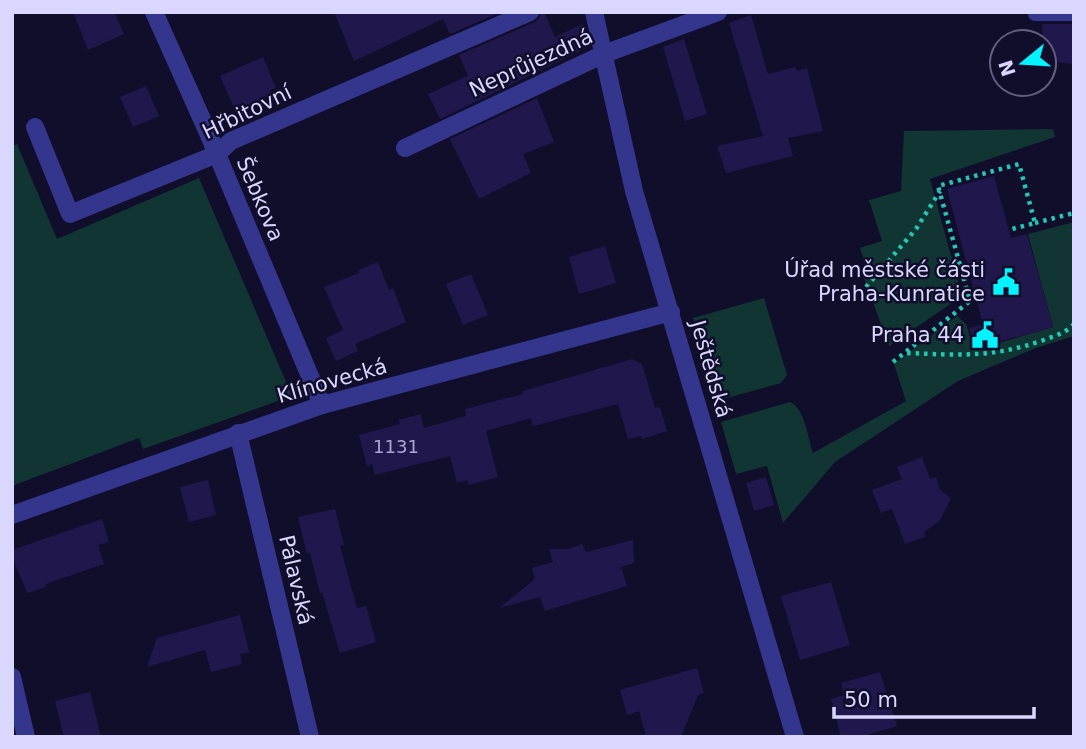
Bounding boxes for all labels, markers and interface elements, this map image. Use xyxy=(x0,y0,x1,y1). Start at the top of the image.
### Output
street label: Neprůjezdná xyxy=(466,24,596,102)
north arrow xyxy=(988,28,1058,98)
text: N xyxy=(994,57,1020,79)
street label: Hřbitovní xyxy=(198,80,297,144)
street label: Šebkova xyxy=(232,153,289,245)
place label: Úřad městské části Praha-Kunratice xyxy=(784,257,985,306)
public building icon: Úřad městské části Praha-Kunratice xyxy=(991,267,1021,297)
street label: Ještědská xyxy=(685,316,736,420)
public building icon: Praha 44 xyxy=(970,320,1000,350)
place label: Praha 44 xyxy=(871,323,964,347)
street label: Klínovecká xyxy=(274,354,390,408)
house number: 1131 xyxy=(373,436,419,457)
street label: Pálavská xyxy=(274,533,318,627)
scale bar xyxy=(834,676,1034,720)
text: 50 m xyxy=(844,688,898,712)

